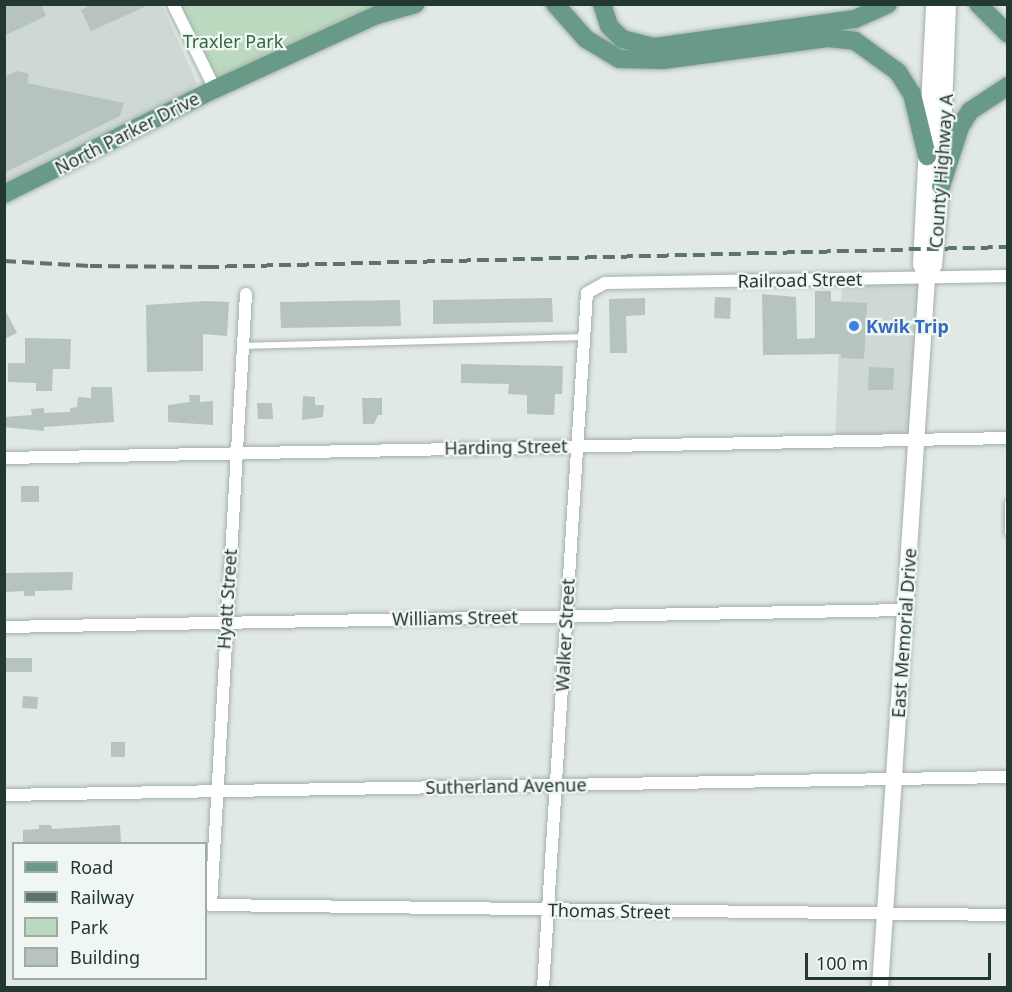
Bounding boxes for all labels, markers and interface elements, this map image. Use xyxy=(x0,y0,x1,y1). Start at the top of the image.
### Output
park label: Traxler Park xyxy=(183,30,283,52)
street label: North Parker Drive xyxy=(51,87,203,179)
street label: County Highway A xyxy=(925,93,957,249)
street label: Railroad Street xyxy=(737,268,863,292)
place label: Kwik Trip xyxy=(866,315,949,337)
marker: Kwik Trip xyxy=(847,319,861,333)
street label: Harding Street xyxy=(444,435,568,459)
street label: East Memorial Drive xyxy=(887,547,921,719)
street label: Hyatt Street xyxy=(213,548,241,650)
street label: Walker Street xyxy=(551,578,579,692)
street label: Williams Street xyxy=(392,606,518,630)
street label: Sutherland Avenue xyxy=(425,774,587,798)
legend xyxy=(12,842,207,980)
text: Road xyxy=(70,855,113,879)
text: Railway xyxy=(70,885,134,909)
street label: Thomas Street xyxy=(548,899,670,923)
text: Park xyxy=(70,915,108,939)
scale bar xyxy=(808,941,994,979)
text: Building xyxy=(70,945,140,969)
text: 100 m xyxy=(816,951,868,975)

